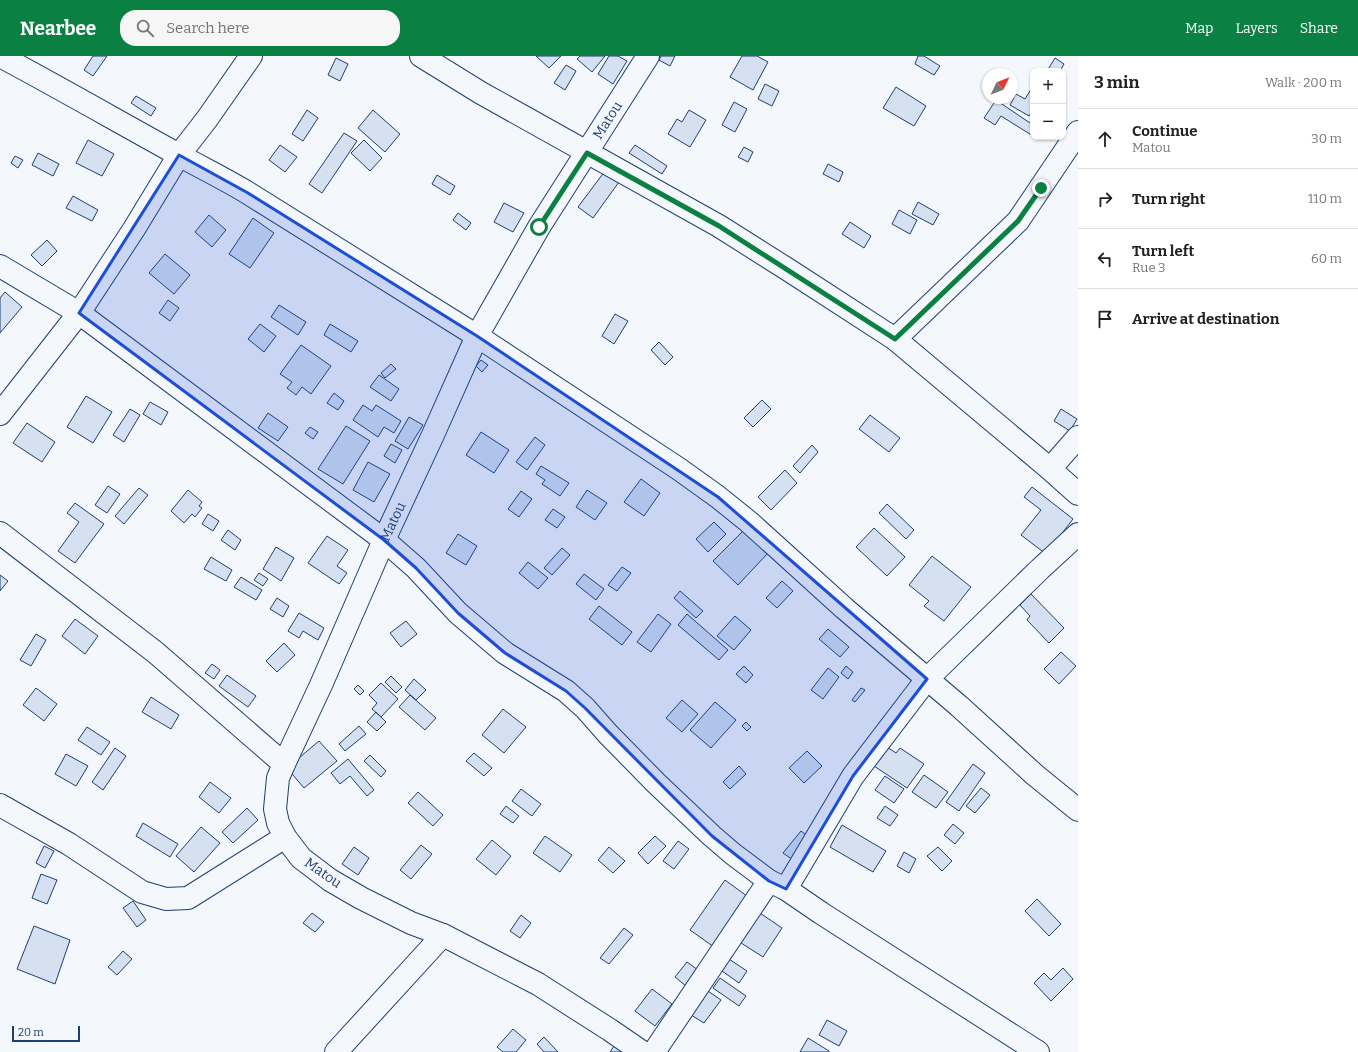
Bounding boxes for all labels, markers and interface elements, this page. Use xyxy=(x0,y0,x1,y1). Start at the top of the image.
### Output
search box xyxy=(120,10,400,46)
text: Nearbee xyxy=(20,17,96,40)
icon: search xyxy=(134,17,156,39)
text: Search here xyxy=(166,19,250,37)
text: Map xyxy=(1185,20,1213,37)
text: Layers xyxy=(1235,20,1278,37)
text: Share xyxy=(1300,20,1338,37)
north arrow xyxy=(982,68,1018,104)
map controls xyxy=(1030,68,1066,140)
button: + xyxy=(1030,68,1066,104)
text: 3 min xyxy=(1094,72,1139,93)
text: Walk · 200 m xyxy=(1265,75,1342,90)
street label: Matou xyxy=(589,98,626,142)
button: − xyxy=(1030,104,1066,140)
text: Continue xyxy=(1132,122,1198,140)
icon: ahead xyxy=(1094,128,1116,150)
text: 30 m xyxy=(1311,131,1342,146)
text: Matou xyxy=(1132,140,1171,155)
route end xyxy=(1032,179,1050,197)
icon: right xyxy=(1094,188,1116,210)
text: Turn right xyxy=(1132,190,1205,208)
text: 110 m xyxy=(1308,191,1342,206)
route start xyxy=(530,218,548,236)
text: Turn left xyxy=(1132,242,1194,260)
icon: left xyxy=(1094,248,1116,270)
text: 60 m xyxy=(1311,251,1342,266)
text: Rue 3 xyxy=(1132,260,1166,275)
icon: arrive xyxy=(1094,308,1116,330)
text: Arrive at destination xyxy=(1132,310,1279,328)
street label: Matou xyxy=(376,499,409,544)
street label: Matou xyxy=(301,854,345,892)
scale bar xyxy=(12,1024,80,1043)
text: 20 m xyxy=(18,1026,44,1039)

